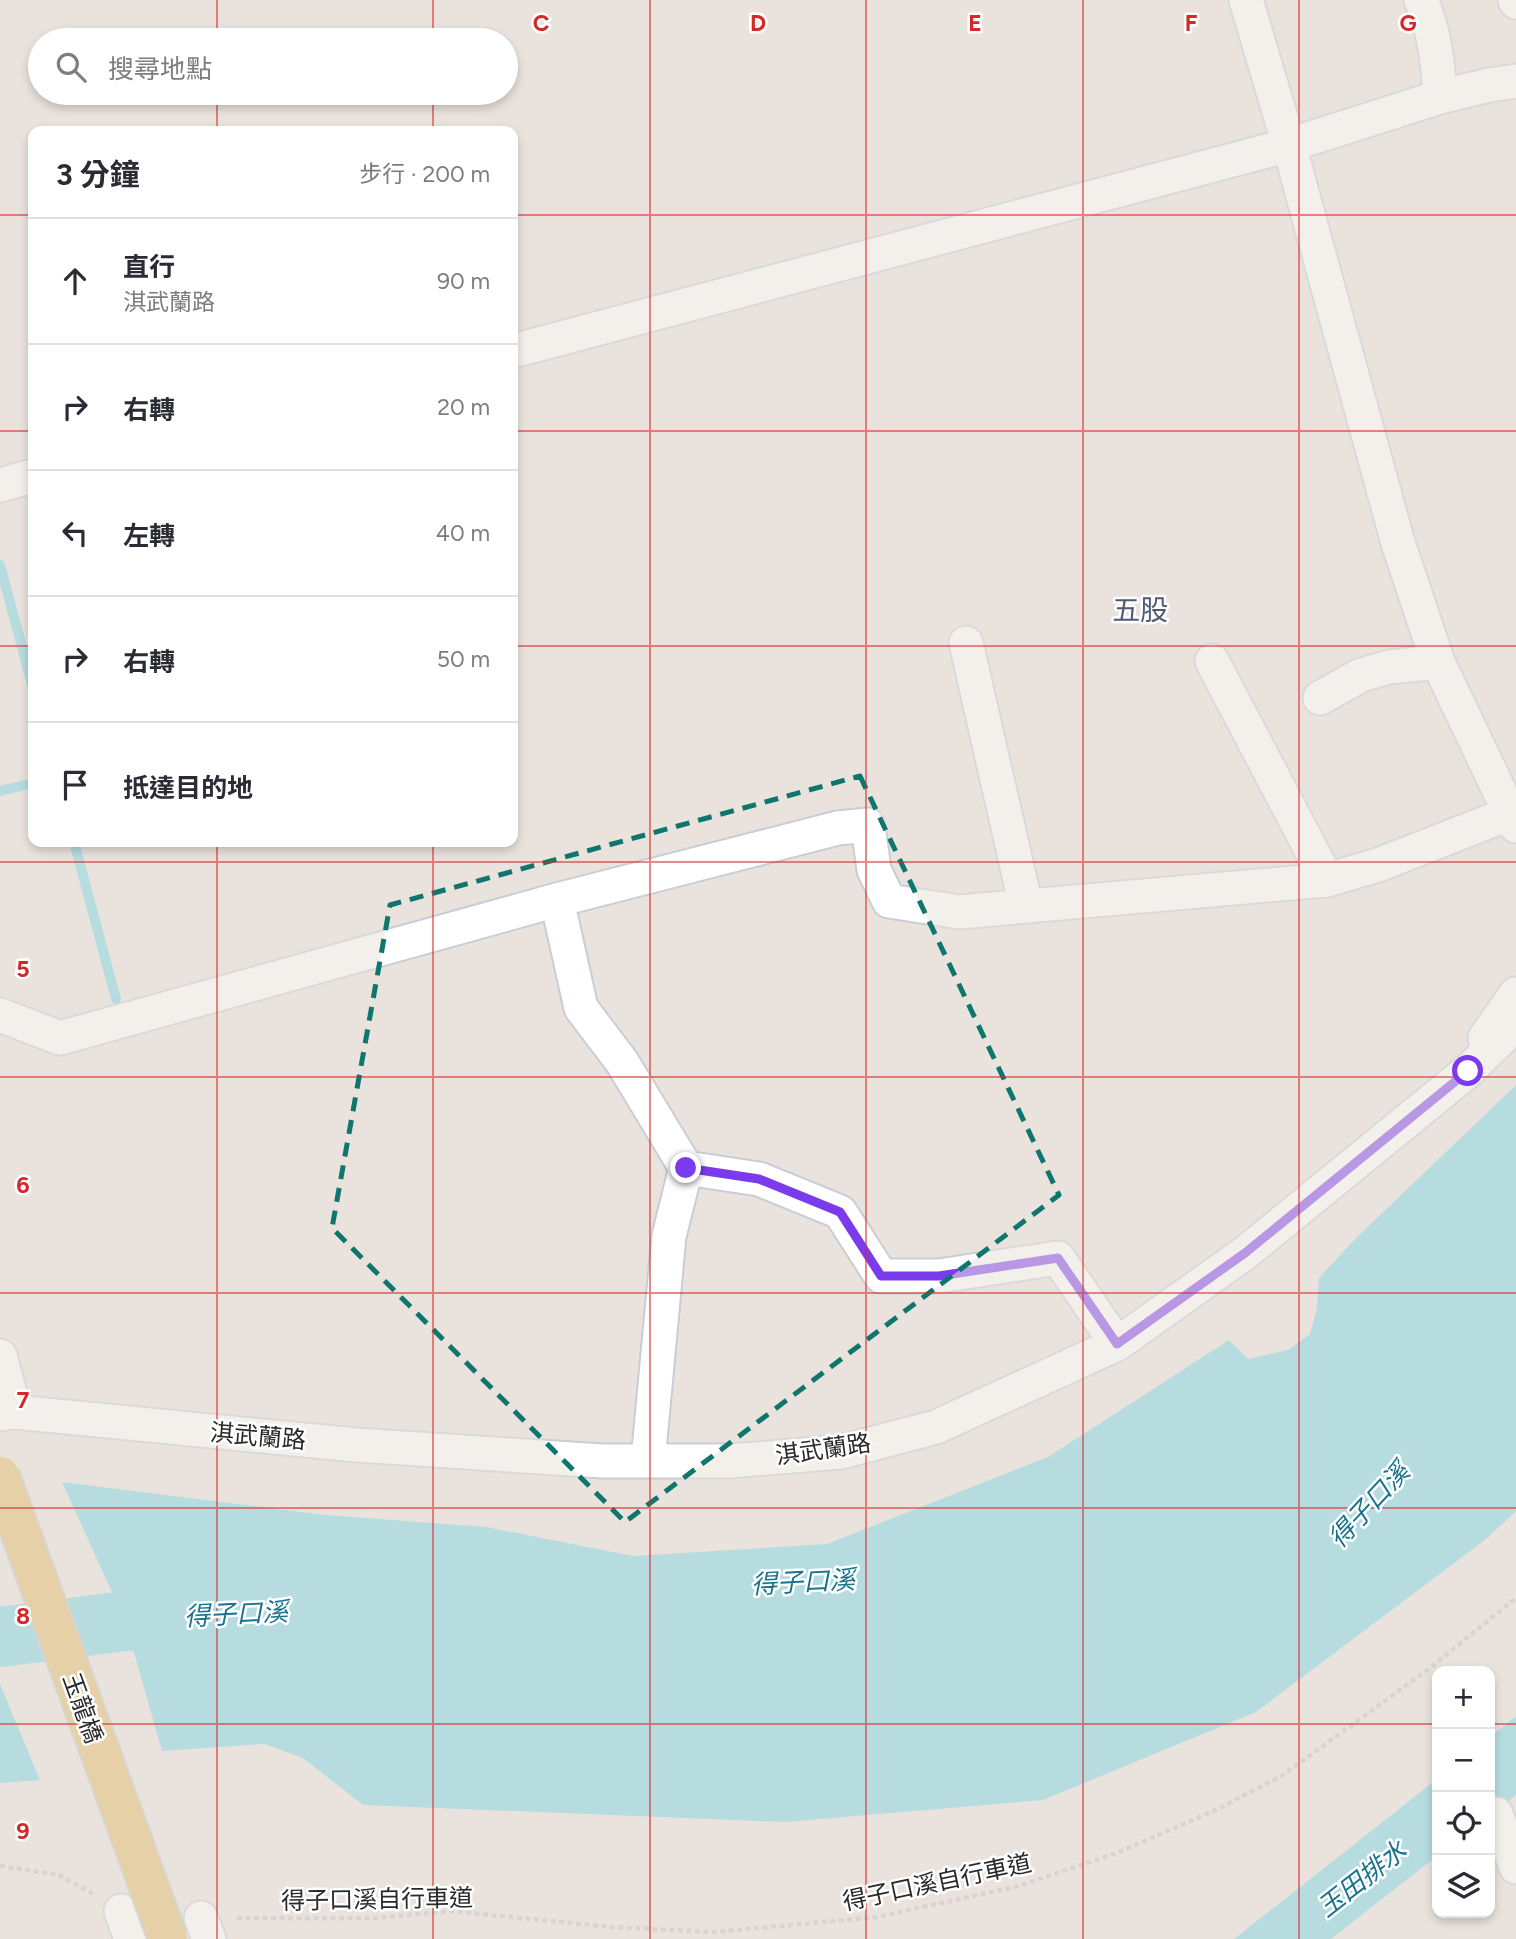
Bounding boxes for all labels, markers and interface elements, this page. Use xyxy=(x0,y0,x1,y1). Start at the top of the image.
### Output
text: C xyxy=(533,9,550,37)
text: D xyxy=(750,9,766,37)
text: E xyxy=(968,9,982,37)
text: F xyxy=(1185,9,1198,37)
text: G xyxy=(1399,9,1417,37)
search box xyxy=(28,28,518,105)
icon: search xyxy=(52,48,90,86)
text: 搜尋地點 xyxy=(108,53,212,85)
text: 3 分鐘 xyxy=(56,156,140,193)
text: 步行 · 200 m xyxy=(359,160,490,188)
text: 直行 xyxy=(123,251,175,283)
icon: ahead xyxy=(56,262,94,300)
text: 90 m xyxy=(437,267,490,295)
text: 淇武蘭路 xyxy=(123,288,215,316)
icon: right xyxy=(56,388,94,426)
text: 20 m xyxy=(437,393,490,421)
text: 右轉 xyxy=(123,394,175,426)
icon: left xyxy=(56,514,94,552)
text: 40 m xyxy=(436,519,490,547)
text: 左轉 xyxy=(123,520,175,552)
district label: 五股 xyxy=(1112,593,1168,627)
icon: right xyxy=(56,640,94,678)
text: 50 m xyxy=(437,645,490,673)
text: 右轉 xyxy=(123,646,175,678)
icon: arrive xyxy=(56,766,94,804)
text: 抵達目的地 xyxy=(123,772,253,804)
text: 5 xyxy=(16,955,30,983)
route start xyxy=(1452,1055,1483,1086)
route end xyxy=(670,1152,701,1183)
text: 6 xyxy=(16,1171,30,1199)
text: 7 xyxy=(17,1386,30,1414)
street label: 淇武蘭路 xyxy=(209,1417,307,1455)
street label: 淇武蘭路 xyxy=(773,1428,873,1470)
water label: 得子口溪 xyxy=(1322,1453,1419,1554)
water label: 得子口溪 xyxy=(750,1563,860,1601)
water label: 得子口溪 xyxy=(183,1595,293,1633)
text: 8 xyxy=(16,1602,30,1630)
map controls xyxy=(1432,1666,1495,1918)
button: + xyxy=(1432,1666,1495,1729)
street label: 玉龍橋 xyxy=(57,1669,109,1747)
button: − xyxy=(1432,1729,1495,1792)
button: locate xyxy=(1432,1792,1495,1855)
text: 9 xyxy=(16,1817,30,1845)
water label: 玉田排水 xyxy=(1311,1834,1414,1924)
street label: 得子口溪自行車道 xyxy=(840,1848,1034,1916)
button: layers xyxy=(1432,1855,1495,1918)
street label: 得子口溪自行車道 xyxy=(281,1883,473,1915)

